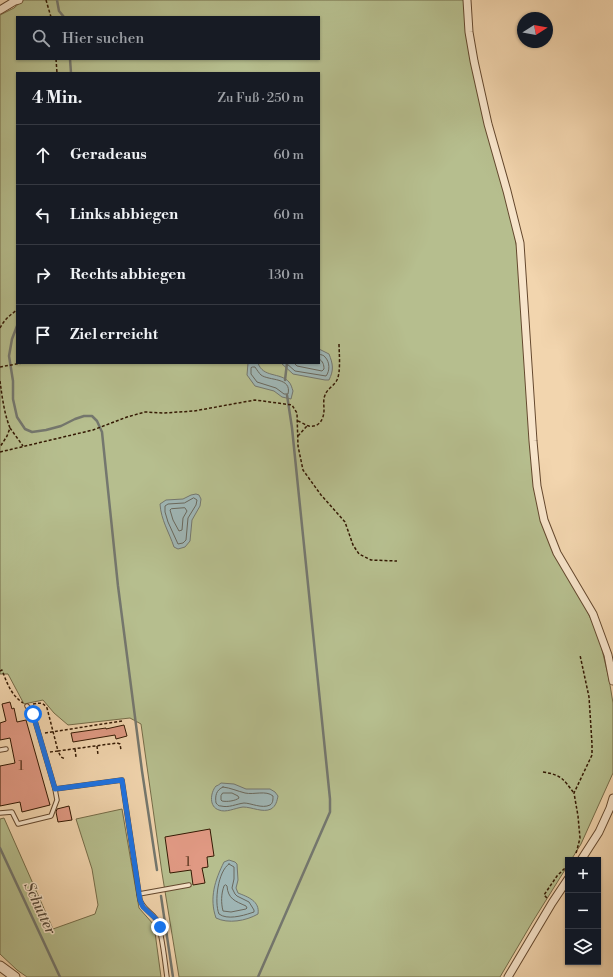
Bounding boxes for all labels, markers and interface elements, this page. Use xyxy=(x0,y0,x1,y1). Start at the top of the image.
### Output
north arrow xyxy=(517,12,553,48)
search box xyxy=(16,16,320,60)
icon: search xyxy=(30,27,52,49)
text: Hier suchen xyxy=(62,29,144,48)
text: 4 Min. xyxy=(32,87,82,109)
text: Zu Fuß · 250 m xyxy=(218,90,304,106)
icon: ahead xyxy=(32,144,54,166)
text: Geradeaus xyxy=(70,145,147,164)
text: 60 m xyxy=(273,147,304,163)
icon: left xyxy=(32,204,54,226)
text: Links abbiegen xyxy=(70,205,178,224)
text: 60 m xyxy=(273,207,304,223)
icon: right xyxy=(32,264,54,286)
text: Rechts abbiegen xyxy=(70,265,186,284)
text: 130 m xyxy=(269,267,304,283)
icon: arrive xyxy=(32,324,54,346)
text: Ziel erreicht xyxy=(70,325,158,344)
route start xyxy=(24,705,42,723)
house number: 1 xyxy=(18,759,24,774)
house number: 1 xyxy=(185,855,191,870)
map controls xyxy=(565,857,601,965)
button: + xyxy=(565,857,601,893)
water label: Schutter xyxy=(19,879,60,938)
button: − xyxy=(565,893,601,929)
route end xyxy=(151,918,169,936)
button: layers xyxy=(565,929,601,965)

